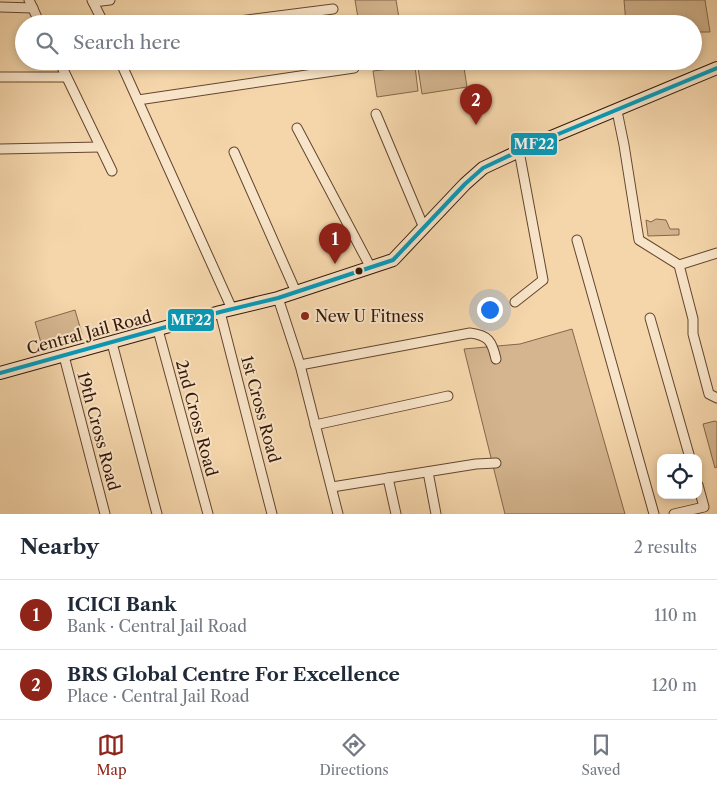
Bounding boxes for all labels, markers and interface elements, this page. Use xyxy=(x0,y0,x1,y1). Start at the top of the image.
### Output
search box xyxy=(15,15,702,70)
icon: search xyxy=(33,29,61,57)
text: Search here xyxy=(73,31,181,54)
pin: 2 xyxy=(460,84,492,125)
line badge: MF22 xyxy=(510,132,558,156)
text: MF22 xyxy=(514,135,554,153)
pin: 1 xyxy=(319,223,351,264)
unlabelled marker xyxy=(354,266,364,276)
your location xyxy=(477,297,503,323)
street label: Central Jail Road xyxy=(24,306,154,358)
place label: New U Fitness xyxy=(315,306,424,326)
line badge: MF22 xyxy=(167,308,215,332)
marker: New U Fitness xyxy=(299,310,311,322)
text: MF22 xyxy=(171,311,211,329)
street label: 1st Cross Road xyxy=(237,353,285,465)
street label: 2nd Cross Road xyxy=(172,358,222,479)
street label: 19th Cross Road xyxy=(73,369,125,493)
map controls xyxy=(657,454,702,499)
button: locate xyxy=(657,454,702,499)
text: Nearby xyxy=(20,534,99,559)
text: 2 results xyxy=(634,537,697,557)
text: ICICI Bank xyxy=(67,593,177,616)
text: 1 xyxy=(32,605,40,625)
text: 110 m xyxy=(654,605,697,625)
text: Bank · Central Jail Road xyxy=(67,616,247,636)
text: BRS Global Centre For Excellence xyxy=(67,663,400,686)
text: 2 xyxy=(31,675,41,695)
text: 120 m xyxy=(652,675,697,695)
text: Place · Central Jail Road xyxy=(67,686,250,706)
tab: Map xyxy=(96,731,127,779)
tab: Directions xyxy=(319,731,389,779)
tab: Saved xyxy=(582,731,620,779)

